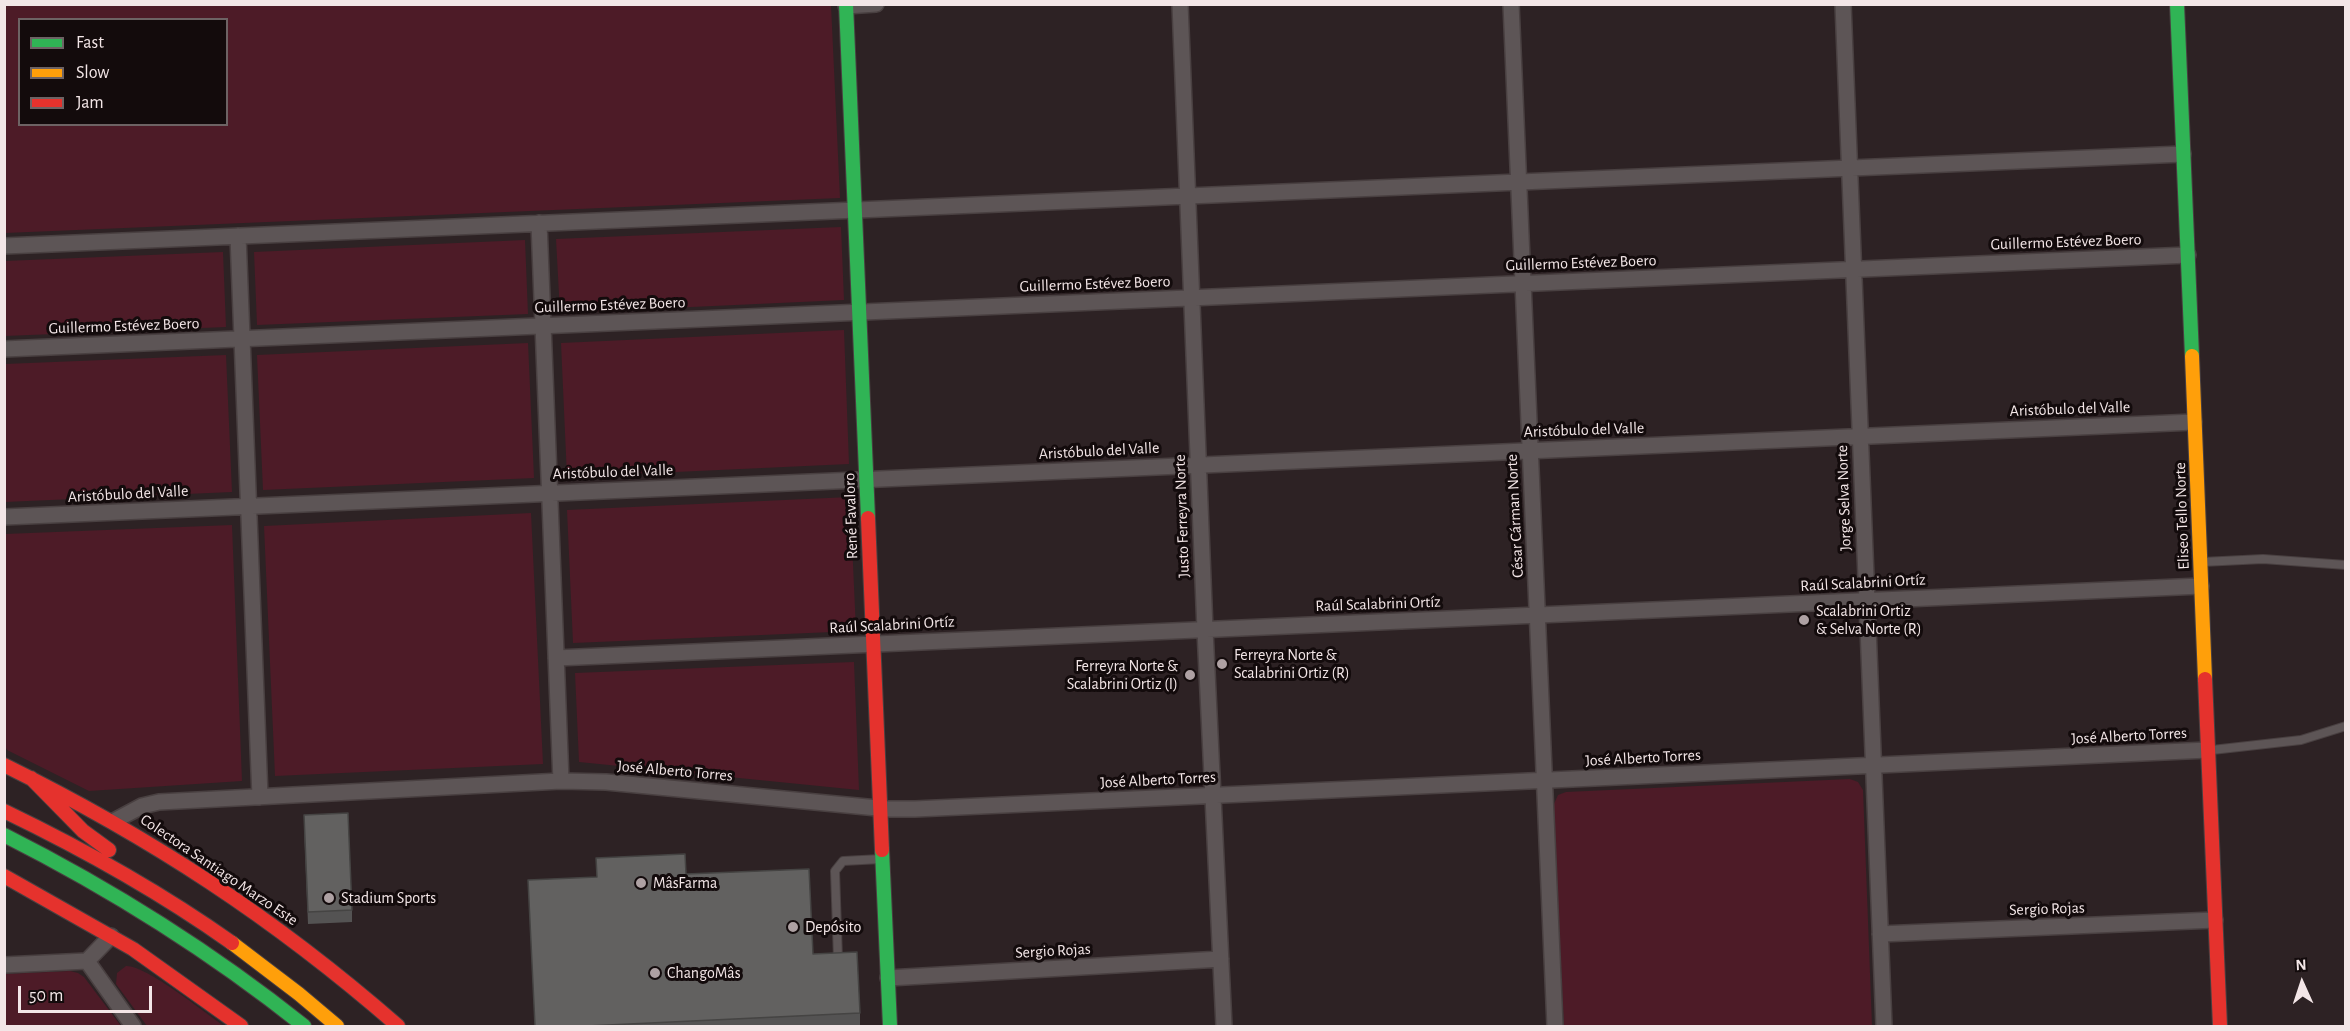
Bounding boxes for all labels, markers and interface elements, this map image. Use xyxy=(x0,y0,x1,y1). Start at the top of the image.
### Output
legend xyxy=(18,18,228,126)
text: Fast xyxy=(76,34,104,52)
text: Slow xyxy=(76,64,109,82)
text: Jam xyxy=(76,94,104,112)
street label: Guillermo Estévez Boero xyxy=(1990,230,2142,254)
street label: Guillermo Estévez Boero xyxy=(1505,251,1657,275)
street label: Guillermo Estévez Boero xyxy=(1019,272,1171,296)
street label: Guillermo Estévez Boero xyxy=(534,293,686,317)
street label: Guillermo Estévez Boero xyxy=(48,314,200,338)
street label: Aristóbulo del Valle xyxy=(2009,397,2131,421)
street label: Aristóbulo del Valle xyxy=(1523,418,1645,442)
street label: Aristóbulo del Valle xyxy=(1038,438,1160,464)
street label: Jorge Selva Norte xyxy=(1833,445,1855,551)
street label: Justo Ferreyra Norte xyxy=(1170,454,1194,578)
street label: César Cárman Norte xyxy=(1502,454,1528,578)
street label: Aristóbulo del Valle xyxy=(552,460,674,484)
street label: Eliseo Tello Norte xyxy=(2171,462,2193,570)
street label: René Favaloro xyxy=(840,473,862,559)
street label: Aristóbulo del Valle xyxy=(67,481,189,507)
street label: Raúl Scalabrini Ortíz xyxy=(1800,570,1926,596)
street label: Raúl Scalabrini Ortíz xyxy=(1315,592,1441,616)
place label: Scalabrini Ortiz & Selva Norte (R) xyxy=(1816,601,1922,639)
street label: Raúl Scalabrini Ortíz xyxy=(829,612,955,638)
marker: Scalabrini Ortiz & Selva Norte (R) xyxy=(1797,613,1811,627)
place label: Ferreyra Norte & Scalabrini Ortiz (R) xyxy=(1234,645,1350,683)
place label: Ferreyra Norte & Scalabrini Ortiz (I) xyxy=(1067,656,1178,694)
marker: Ferreyra Norte & Scalabrini Ortiz (R) xyxy=(1215,657,1229,671)
marker: Ferreyra Norte & Scalabrini Ortiz (I) xyxy=(1183,668,1197,682)
street label: José Alberto Torres xyxy=(2071,723,2187,749)
street label: José Alberto Torres xyxy=(1585,745,1701,771)
street label: José Alberto Torres xyxy=(616,756,734,786)
street label: José Alberto Torres xyxy=(1100,767,1216,793)
street label: Colectora Santiago Marzo Este xyxy=(137,810,301,930)
place label: MâsFarma xyxy=(653,873,717,893)
marker: MâsFarma xyxy=(634,876,648,890)
place label: Stadium Sports xyxy=(341,888,436,908)
marker: Stadium Sports xyxy=(322,891,336,905)
street label: Sergio Rojas xyxy=(2009,898,2085,920)
place label: Depósito xyxy=(805,917,861,937)
marker: Depósito xyxy=(786,920,800,934)
street label: Sergio Rojas xyxy=(1015,939,1091,963)
north arrow xyxy=(2272,953,2332,1013)
text: N xyxy=(2295,957,2307,973)
place label: ChangoMâs xyxy=(667,963,741,983)
marker: ChangoMâs xyxy=(648,966,662,980)
scale bar xyxy=(21,974,154,1012)
text: 50 m xyxy=(29,987,63,1005)

